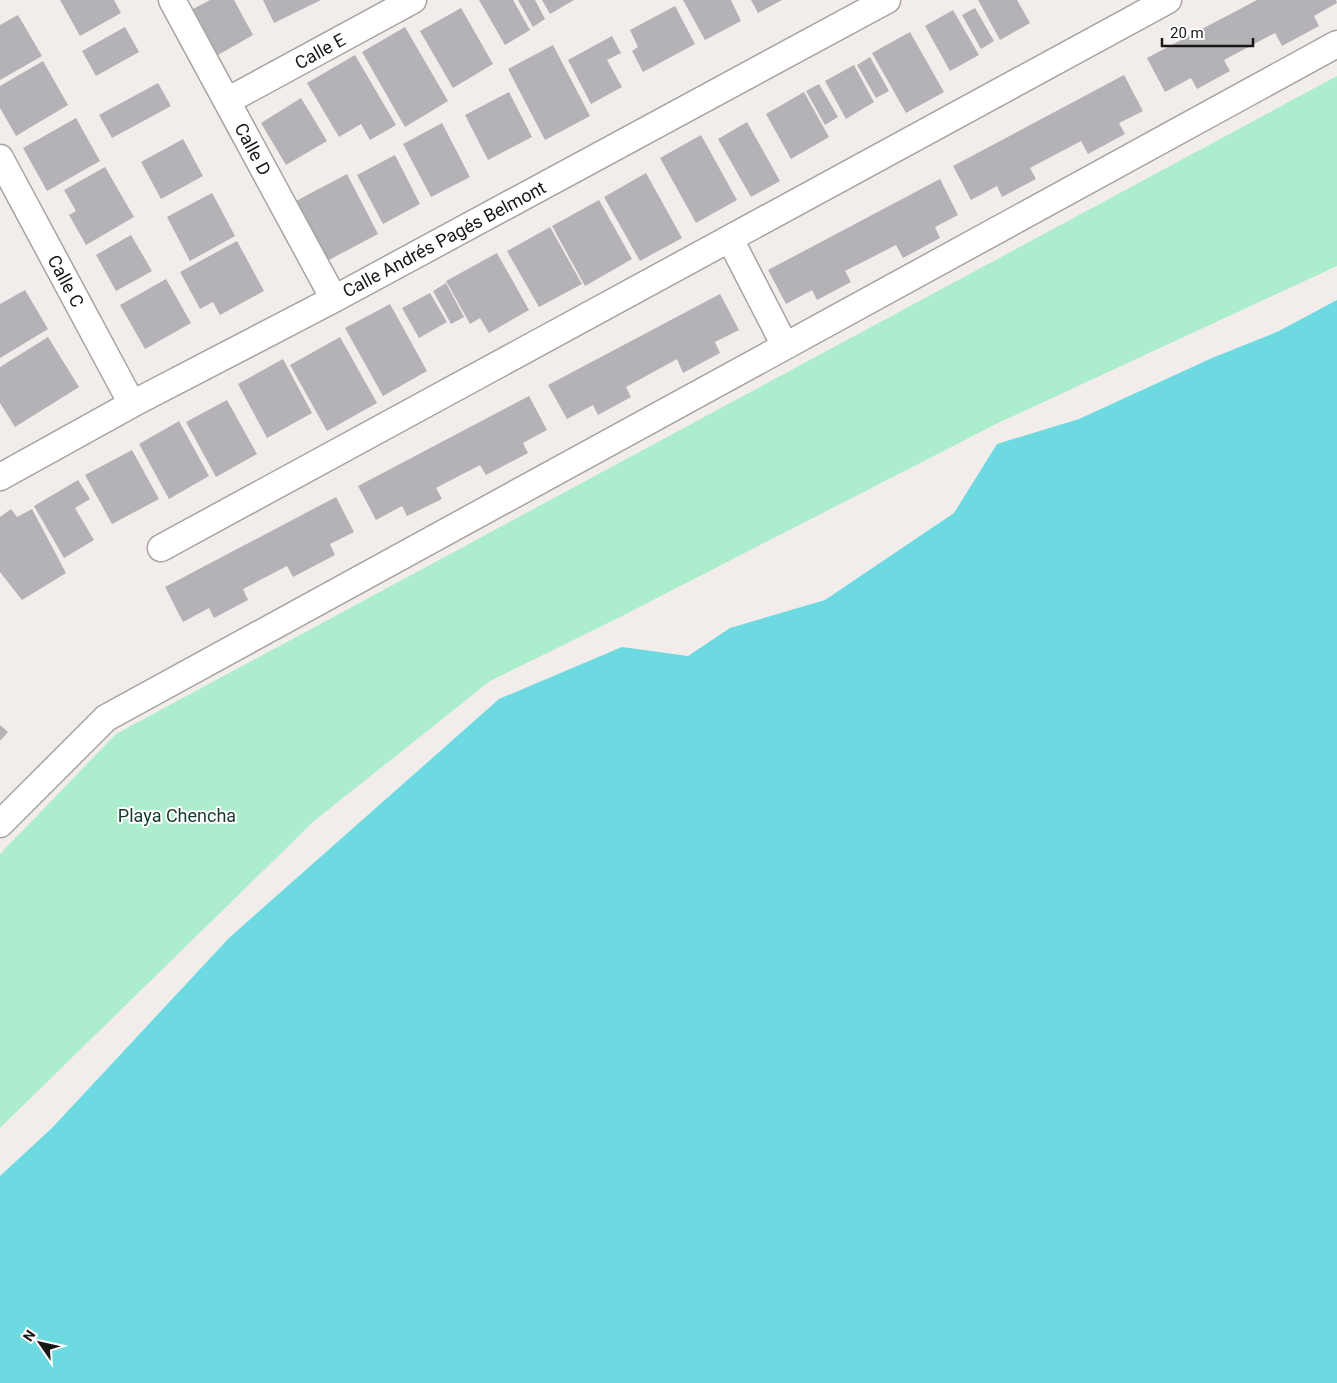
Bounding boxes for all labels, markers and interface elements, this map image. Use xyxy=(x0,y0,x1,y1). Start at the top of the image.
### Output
scale bar xyxy=(1162,15,1253,47)
text: 20 m xyxy=(1170,24,1204,42)
street label: Calle E xyxy=(291,29,349,73)
street label: Calle D xyxy=(231,119,275,179)
street label: Calle Andrés Pagés Belmont xyxy=(339,176,549,302)
street label: Calle C xyxy=(44,251,88,311)
park label: Playa Chencha xyxy=(118,805,236,826)
north arrow xyxy=(15,1318,65,1368)
text: N xyxy=(20,1327,39,1344)

